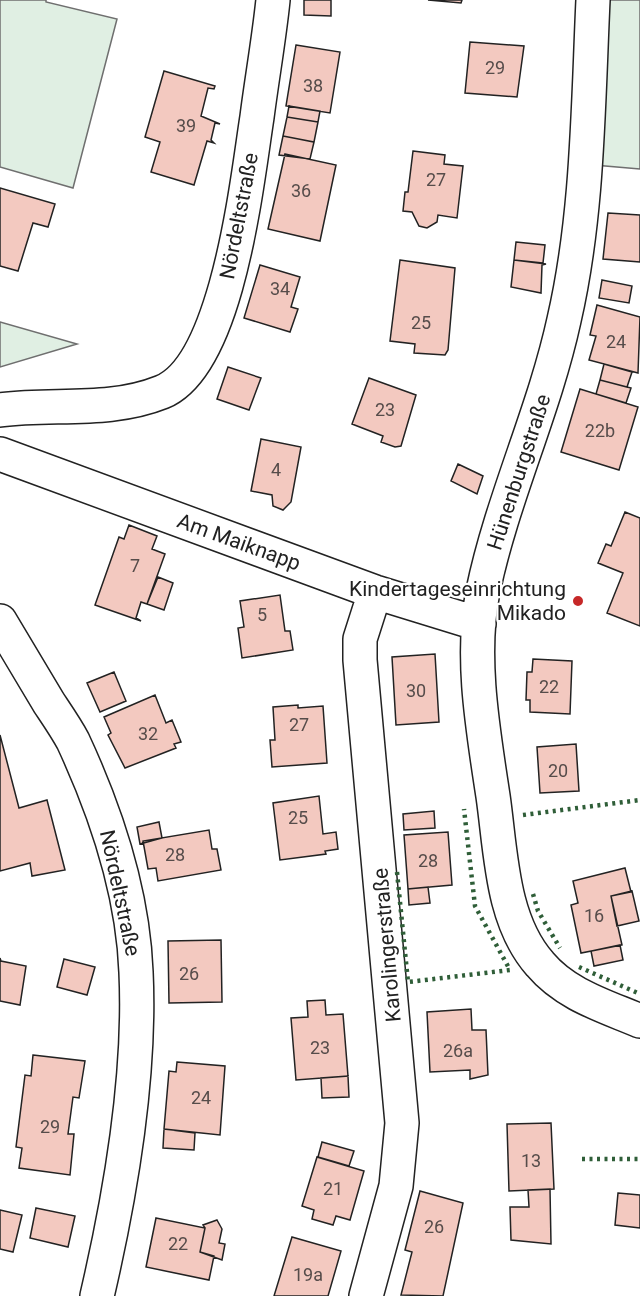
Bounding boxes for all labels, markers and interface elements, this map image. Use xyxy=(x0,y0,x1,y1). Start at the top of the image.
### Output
house number: 29 xyxy=(485,57,505,78)
house number: 38 xyxy=(303,75,323,96)
house number: 39 xyxy=(176,115,196,136)
street label: Nördeltstraße xyxy=(215,151,263,281)
house number: 27 xyxy=(426,169,446,190)
house number: 36 xyxy=(291,180,311,201)
house number: 34 xyxy=(270,278,290,299)
house number: 25 xyxy=(411,312,431,333)
house number: 24 xyxy=(606,331,626,352)
street label: Hünenburgstraße xyxy=(482,391,556,553)
house number: 23 xyxy=(375,399,395,420)
house number: 22b xyxy=(585,420,615,441)
house number: 4 xyxy=(271,459,281,480)
street label: Am Maiknapp xyxy=(174,509,304,575)
house number: 7 xyxy=(130,555,140,576)
place label: Kindertageseinrichtung Mikado xyxy=(349,577,566,625)
marker: Kindertageseinrichtung Mikado xyxy=(571,594,585,608)
house number: 5 xyxy=(257,604,267,625)
house number: 22 xyxy=(539,676,559,697)
house number: 30 xyxy=(406,680,426,701)
house number: 27 xyxy=(289,714,309,735)
house number: 32 xyxy=(138,723,158,744)
house number: 20 xyxy=(548,760,568,781)
house number: 25 xyxy=(288,807,308,828)
street label: Nördeltstraße xyxy=(95,828,145,958)
house number: 28 xyxy=(165,844,185,865)
house number: 28 xyxy=(418,850,438,871)
street label: Karolingerstraße xyxy=(368,867,406,1023)
house number: 16 xyxy=(584,905,604,926)
house number: 26 xyxy=(179,963,199,984)
house number: 23 xyxy=(310,1037,330,1058)
house number: 26a xyxy=(443,1040,473,1061)
house number: 24 xyxy=(191,1087,211,1108)
house number: 29 xyxy=(40,1116,60,1137)
house number: 13 xyxy=(521,1150,541,1171)
house number: 21 xyxy=(323,1178,343,1199)
house number: 26 xyxy=(424,1216,444,1237)
house number: 22 xyxy=(168,1233,188,1254)
house number: 19a xyxy=(293,1264,323,1285)

